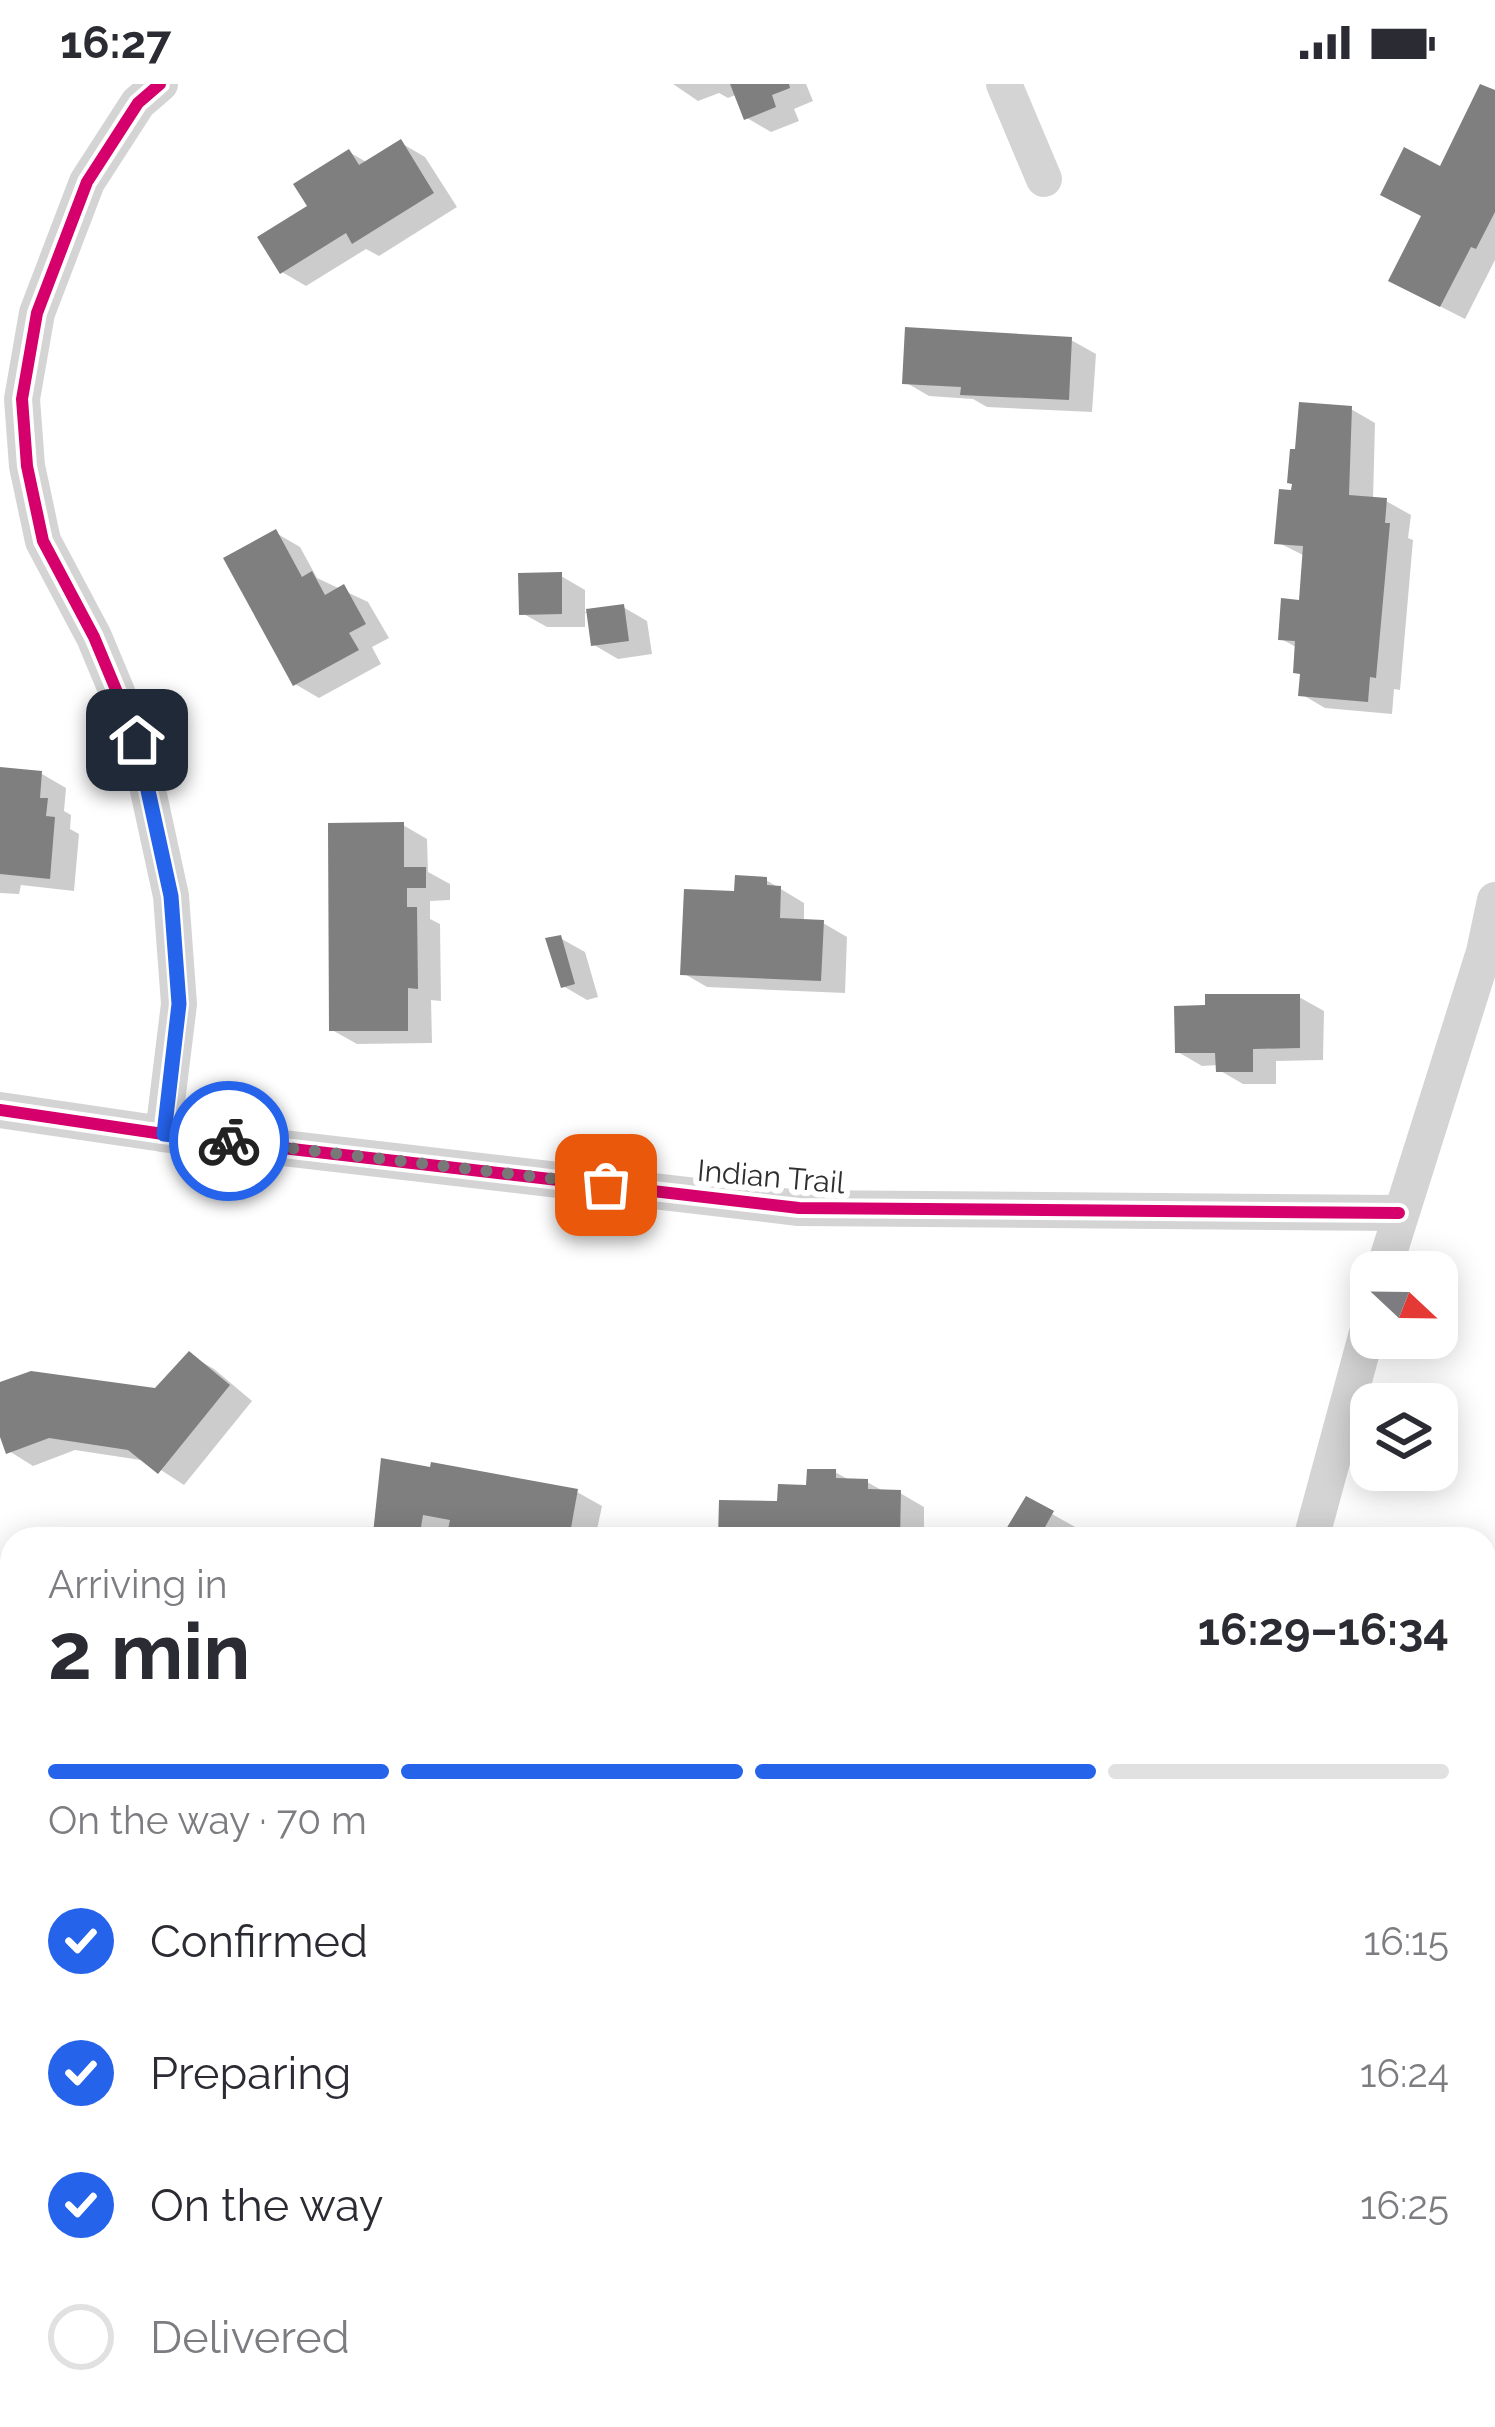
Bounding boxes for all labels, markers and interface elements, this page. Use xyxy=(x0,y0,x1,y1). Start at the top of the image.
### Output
text: 16:27 xyxy=(60,16,171,69)
pin xyxy=(86,689,188,791)
icon: home xyxy=(104,707,170,773)
courier xyxy=(169,1081,289,1201)
icon: bike xyxy=(196,1108,262,1174)
pin xyxy=(555,1134,657,1236)
icon: bag xyxy=(573,1152,639,1218)
street label: Indian Trail xyxy=(696,1153,847,1200)
north arrow xyxy=(1350,1251,1458,1359)
map controls xyxy=(1350,1251,1458,1491)
button: layers xyxy=(1350,1383,1458,1491)
text: Arriving in xyxy=(48,1561,228,1607)
text: 16:29–16:34 xyxy=(1198,1603,1449,1656)
text: 2 min xyxy=(48,1606,250,1697)
text: On the way · 70 m xyxy=(48,1797,367,1843)
icon: check xyxy=(48,1908,114,1974)
text: Confirmed xyxy=(150,1915,368,1968)
text: 16:15 xyxy=(1364,1918,1449,1964)
icon: check xyxy=(48,2040,114,2106)
text: Preparing xyxy=(150,2047,351,2100)
text: 16:24 xyxy=(1360,2050,1449,2096)
icon: check xyxy=(48,2172,114,2238)
text: On the way xyxy=(150,2179,384,2232)
text: 16:25 xyxy=(1360,2182,1449,2228)
text: Delivered xyxy=(150,2311,350,2364)

